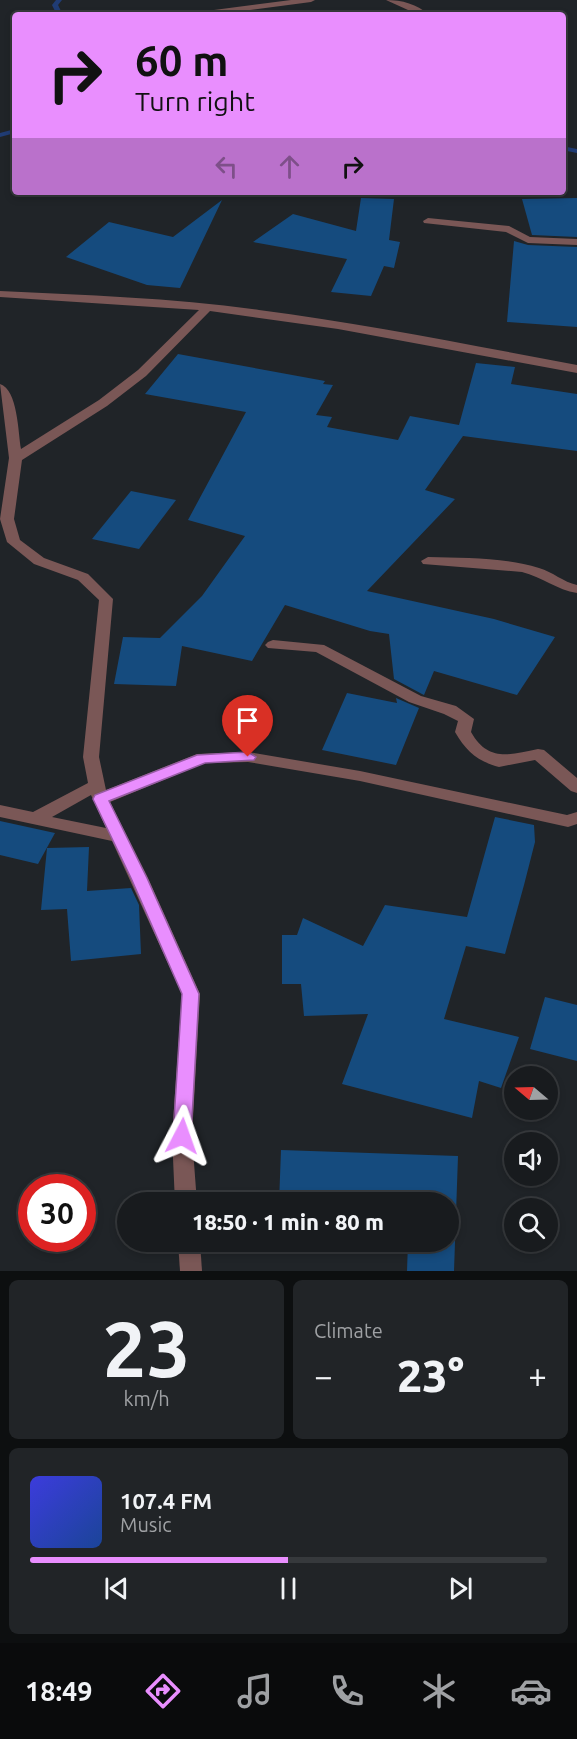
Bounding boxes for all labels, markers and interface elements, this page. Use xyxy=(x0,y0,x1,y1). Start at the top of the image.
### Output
icon: right xyxy=(36,36,114,114)
text: 60 m xyxy=(135,37,229,84)
text: Turn right xyxy=(135,86,255,116)
icon: left xyxy=(210,150,243,183)
icon: ahead xyxy=(273,150,306,183)
icon: right xyxy=(336,150,369,183)
pin xyxy=(222,695,273,757)
icon: arrive xyxy=(231,704,264,737)
north arrow xyxy=(504,1066,558,1120)
map controls xyxy=(504,1066,558,1252)
position arrow xyxy=(150,1104,214,1168)
button: sound xyxy=(504,1132,558,1186)
speed limit sign: 30 xyxy=(18,1174,96,1252)
button: search xyxy=(504,1198,558,1252)
text: 18:50 · 1 min · 80 m xyxy=(192,1209,384,1234)
text: 23 xyxy=(103,1304,190,1392)
text: Climate xyxy=(314,1319,383,1342)
text: 23° xyxy=(397,1350,464,1401)
text: − xyxy=(314,1357,333,1394)
text: + xyxy=(528,1357,547,1394)
text: km/h xyxy=(123,1387,170,1410)
text: 107.4 FM xyxy=(120,1488,212,1513)
text: Music xyxy=(120,1513,172,1536)
icon: previous xyxy=(100,1572,133,1605)
icon: pause xyxy=(272,1572,305,1605)
icon: next xyxy=(444,1572,477,1605)
icon: directions xyxy=(142,1670,184,1712)
icon: music xyxy=(234,1670,276,1712)
icon: phone xyxy=(326,1670,368,1712)
icon: climate xyxy=(418,1670,460,1712)
icon: car xyxy=(510,1670,552,1712)
text: 18:49 xyxy=(25,1676,93,1706)

